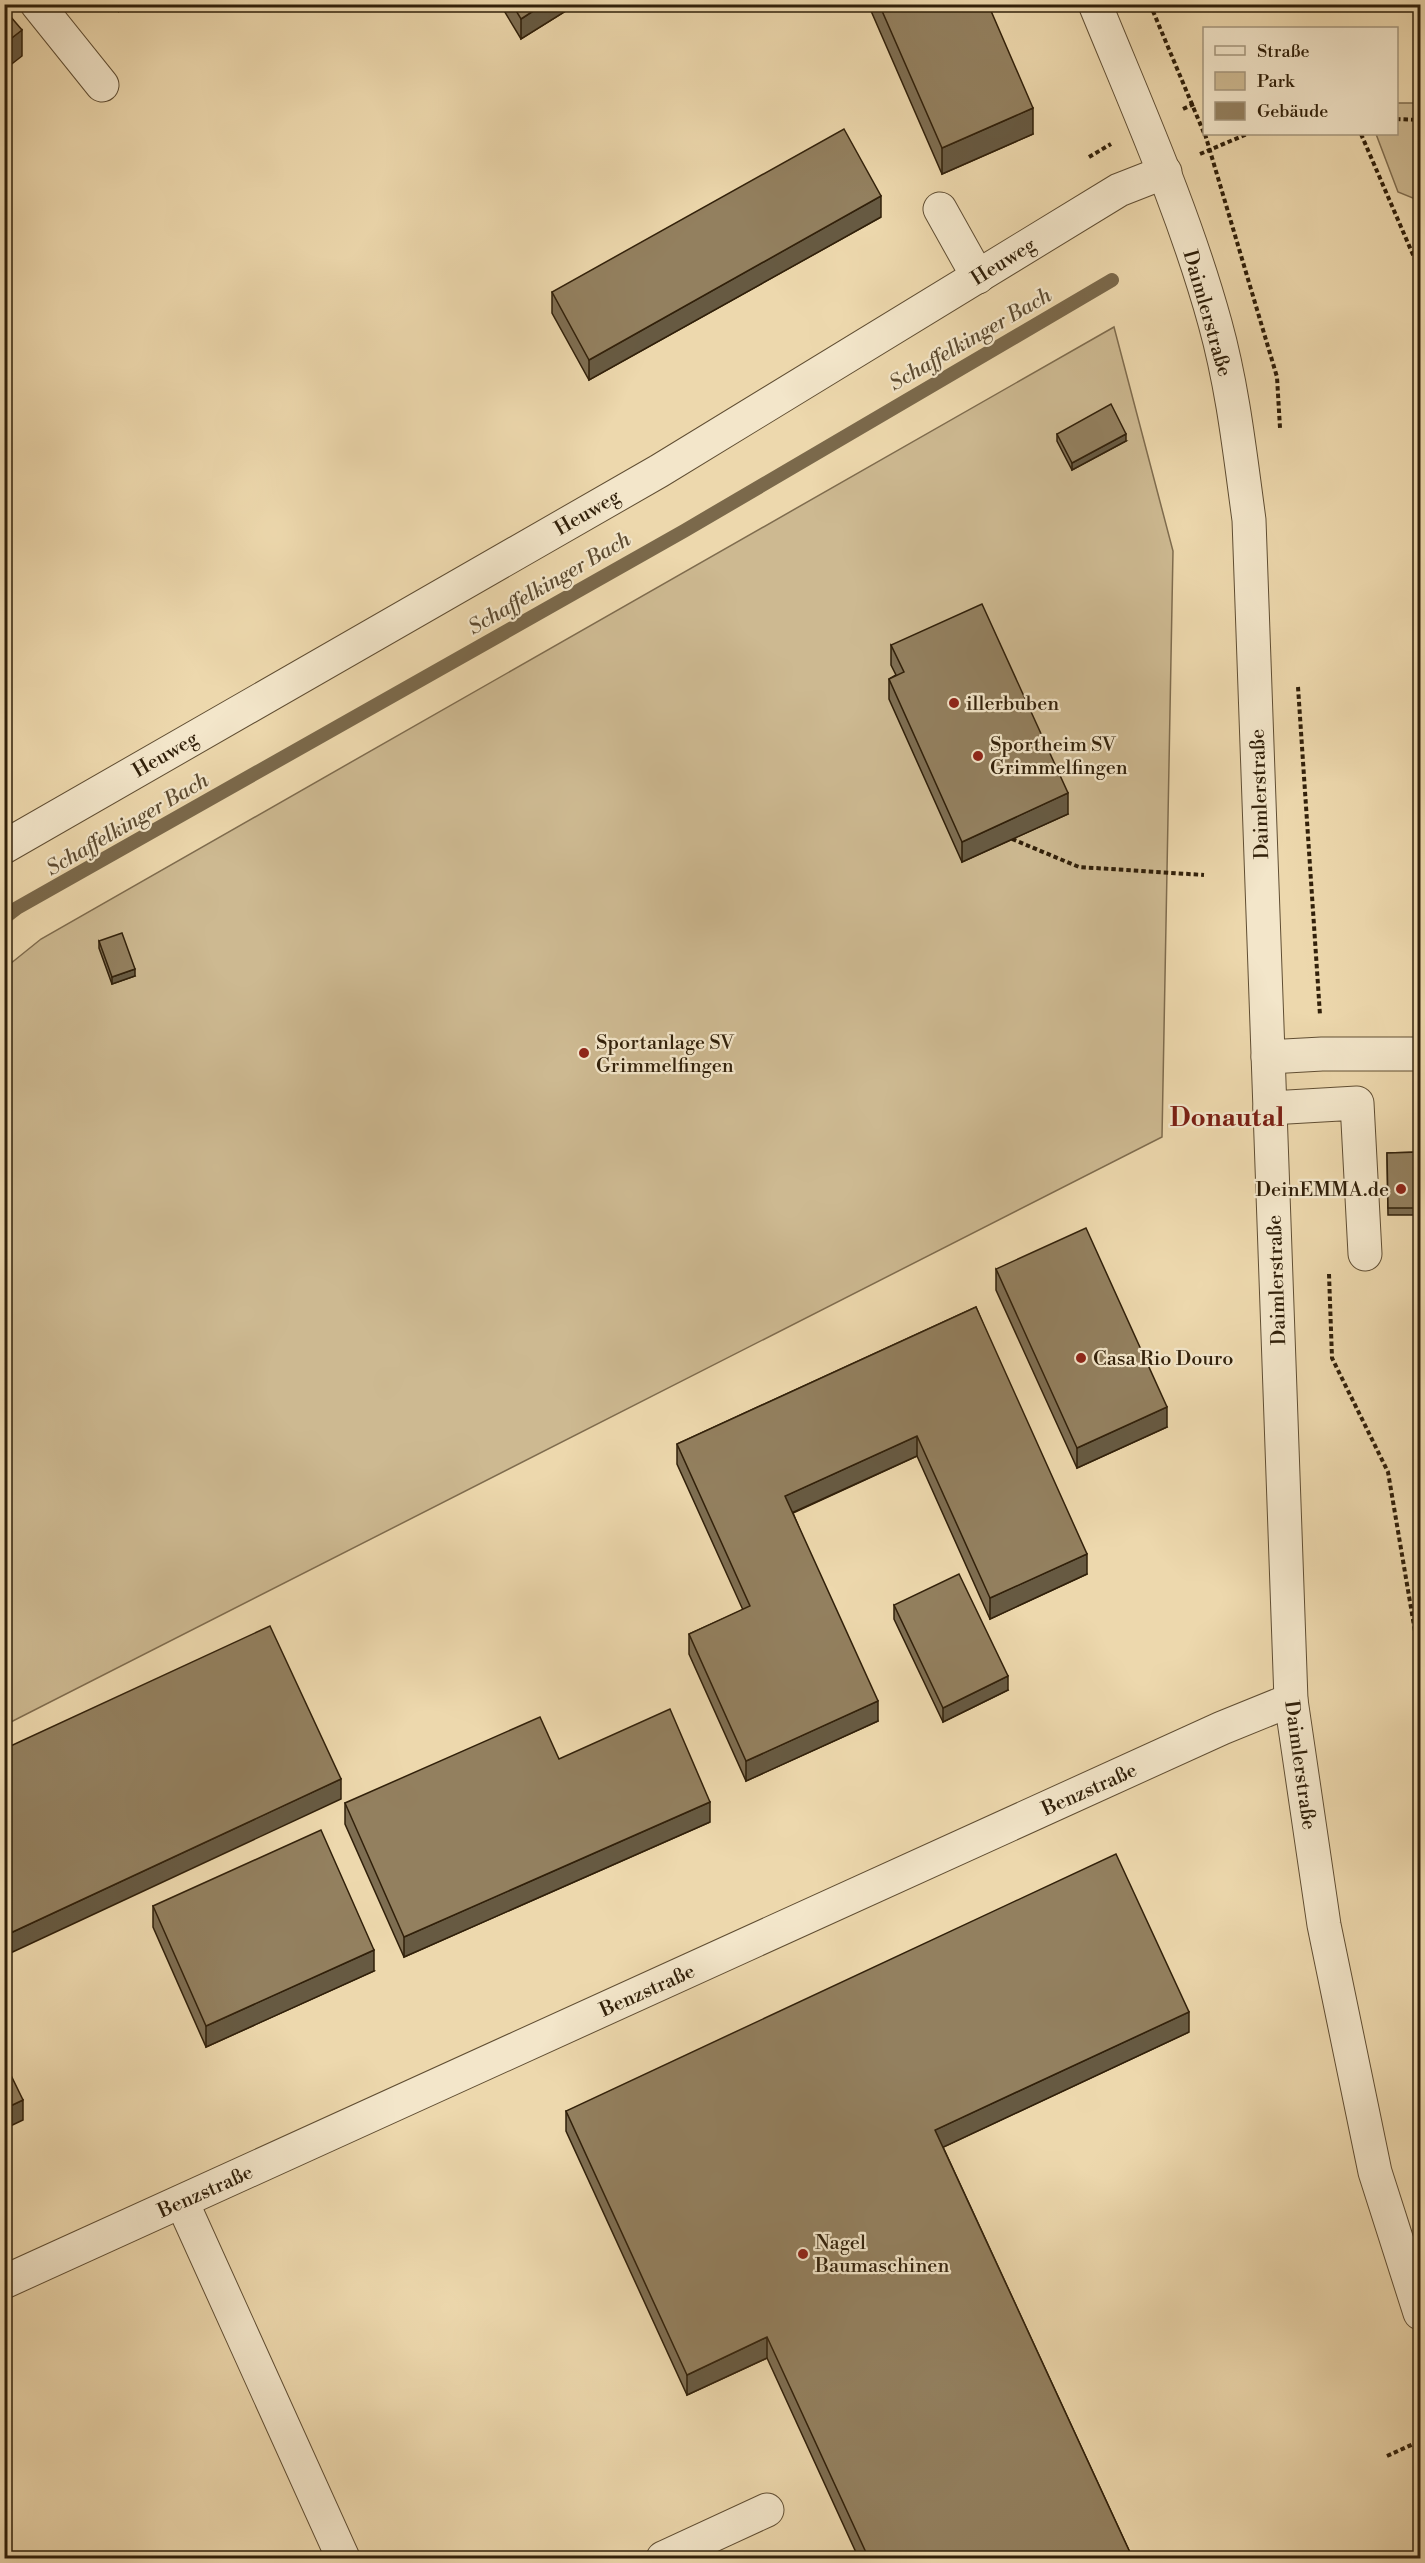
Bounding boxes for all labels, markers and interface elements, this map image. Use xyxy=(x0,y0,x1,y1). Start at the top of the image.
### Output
legend xyxy=(1203,27,1398,135)
text: Straße xyxy=(1257,40,1310,63)
text: Park xyxy=(1257,70,1296,93)
text: Gebäude xyxy=(1257,100,1328,123)
street label: Heuweg xyxy=(967,232,1041,292)
street label: Daimlerstraße xyxy=(1177,247,1237,380)
water label: Schaffelkinger Bach xyxy=(885,283,1057,397)
street label: Heuweg xyxy=(550,484,626,542)
water label: Schaffelkinger Bach xyxy=(464,527,636,641)
place label: illerbuben xyxy=(966,692,1059,717)
marker: illerbuben xyxy=(947,696,961,710)
street label: Heuweg xyxy=(128,726,204,784)
street label: Daimlerstraße xyxy=(1246,728,1275,860)
place label: Sportheim SV Grimmelfingen xyxy=(990,733,1128,781)
marker: Sportheim SV Grimmelfingen xyxy=(971,749,985,763)
water label: Schaffelkinger Bach xyxy=(42,768,214,882)
place label: Sportanlage SV Grimmelfingen xyxy=(596,1031,735,1079)
marker: Sportanlage SV Grimmelfingen xyxy=(577,1046,591,1060)
district label: Donautal xyxy=(1170,1102,1285,1134)
place label: DeinEMMA.de xyxy=(1255,1178,1389,1203)
marker: DeinEMMA.de xyxy=(1394,1182,1408,1196)
street label: Daimlerstraße xyxy=(1263,1214,1292,1346)
place label: Casa Rio Douro xyxy=(1093,1347,1233,1372)
marker: Casa Rio Douro xyxy=(1074,1351,1088,1365)
street label: Daimlerstraße xyxy=(1278,1699,1321,1832)
street label: Benzstraße xyxy=(1037,1758,1141,1823)
street label: Benzstraße xyxy=(595,1959,699,2024)
street label: Benzstraße xyxy=(153,2160,257,2225)
place label: Nagel Baumaschinen xyxy=(814,2231,949,2279)
marker: Nagel Baumaschinen xyxy=(796,2247,810,2261)

